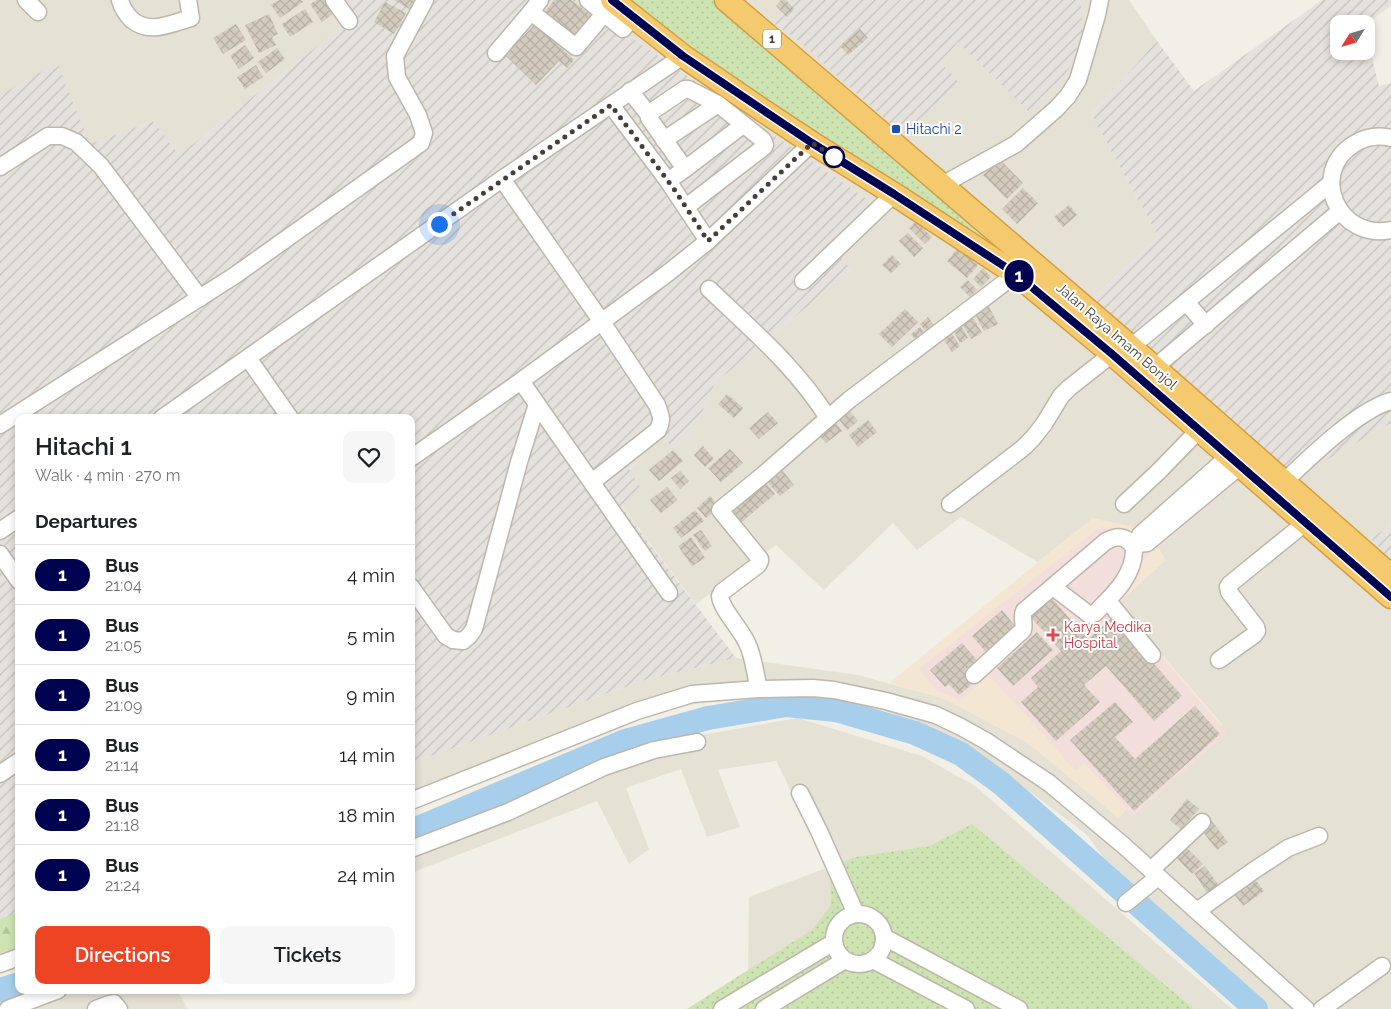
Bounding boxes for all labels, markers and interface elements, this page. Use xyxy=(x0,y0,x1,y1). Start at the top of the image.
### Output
north arrow xyxy=(1330,15,1375,60)
map controls xyxy=(1330,15,1375,60)
road number: 1 xyxy=(763,30,781,48)
place label: Hitachi 2 xyxy=(906,121,961,137)
marker: Hitachi 2 xyxy=(890,123,902,135)
unlabelled marker xyxy=(823,146,845,168)
your location xyxy=(427,212,452,237)
line badge: 1 xyxy=(1003,260,1035,292)
text: 1 xyxy=(1015,265,1023,286)
street label: Jalan Raya Imam Bonjol xyxy=(1054,279,1180,393)
button: heart xyxy=(343,431,395,483)
text: Hitachi 1 xyxy=(35,432,132,461)
text: Walk · 4 min · 270 m xyxy=(35,466,181,485)
text: Departures xyxy=(35,510,137,532)
text: Bus xyxy=(105,554,139,576)
text: 1 xyxy=(58,564,67,585)
text: 4 min xyxy=(347,564,395,586)
text: 21:04 xyxy=(105,576,142,595)
text: Bus xyxy=(105,614,139,636)
place label: Karya Medika Hospital xyxy=(1064,619,1151,651)
text: 1 xyxy=(58,624,67,645)
text: 5 min xyxy=(347,624,395,646)
marker: Karya Medika Hospital xyxy=(1046,628,1060,642)
text: 21:05 xyxy=(105,636,142,655)
text: Bus xyxy=(105,674,139,696)
text: 1 xyxy=(58,684,67,705)
text: 9 min xyxy=(346,684,395,706)
text: 21:09 xyxy=(105,696,142,715)
text: Bus xyxy=(105,734,139,756)
text: 1 xyxy=(58,744,67,765)
text: 14 min xyxy=(339,744,395,766)
text: 21:14 xyxy=(105,756,139,775)
text: Bus xyxy=(105,794,139,816)
text: 1 xyxy=(58,804,67,825)
text: 18 min xyxy=(338,804,395,826)
text: 21:18 xyxy=(105,816,140,835)
text: Bus xyxy=(105,854,139,876)
text: 1 xyxy=(58,864,67,885)
text: 24 min xyxy=(337,864,395,886)
text: 21:24 xyxy=(105,876,140,895)
button: Directions xyxy=(35,926,210,984)
button: Tickets xyxy=(220,926,395,984)

